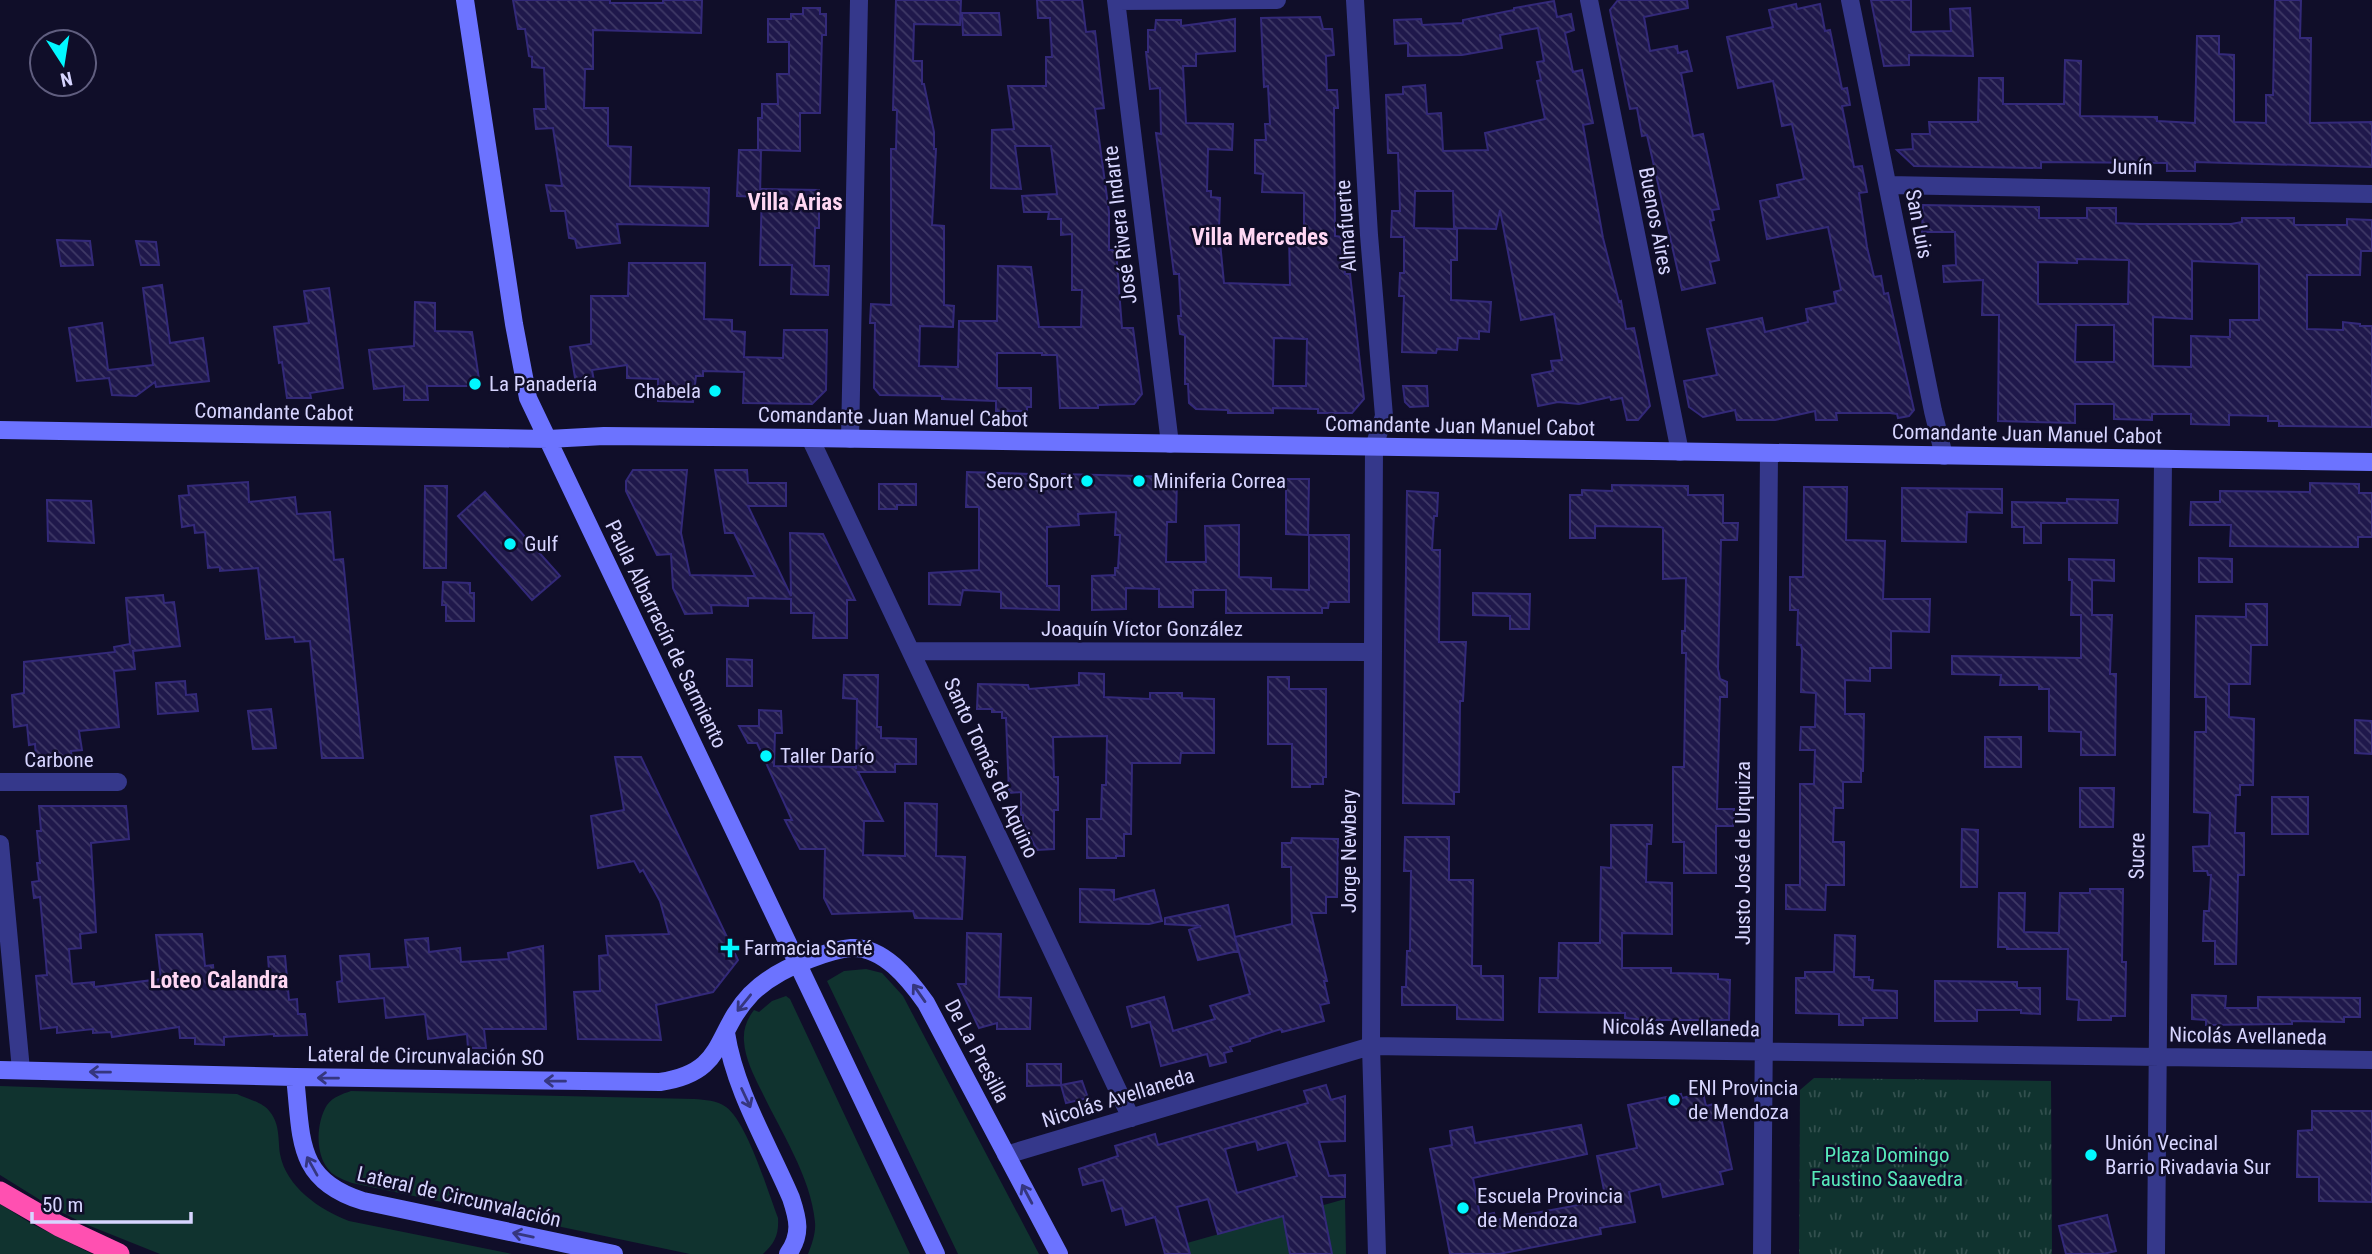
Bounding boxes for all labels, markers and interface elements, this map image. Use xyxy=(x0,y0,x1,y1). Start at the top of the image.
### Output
north arrow xyxy=(28,28,98,98)
text: N xyxy=(58,67,75,92)
street label: José Rivera Indarte xyxy=(1098,144,1142,306)
street label: Junín xyxy=(2107,155,2153,179)
street label: Buenos Aires xyxy=(1634,165,1678,277)
street label: Almafuerte xyxy=(1331,179,1361,273)
street label: San Luis xyxy=(1901,187,1937,261)
district label: Villa Arias xyxy=(747,189,843,216)
district label: Villa Mercedes xyxy=(1191,224,1329,251)
place label: La Panadería xyxy=(489,372,597,396)
marker: La Panadería xyxy=(467,376,483,392)
place label: Chabela xyxy=(634,379,701,403)
marker: Chabela xyxy=(707,383,723,399)
street label: Comandante Cabot xyxy=(194,399,354,425)
street label: Comandante Juan Manuel Cabot xyxy=(758,403,1028,431)
street label: Comandante Juan Manuel Cabot xyxy=(1325,412,1595,440)
street label: Comandante Juan Manuel Cabot xyxy=(1892,420,2162,448)
place label: Sero Sport xyxy=(986,469,1073,493)
place label: Miniferia Correa xyxy=(1153,469,1286,493)
marker: Sero Sport xyxy=(1079,473,1095,489)
marker: Miniferia Correa xyxy=(1131,473,1147,489)
street label: Paula Albarracín de Sarmiento xyxy=(600,516,732,752)
place label: Gulf xyxy=(524,532,558,556)
marker: Gulf xyxy=(502,536,518,552)
street label: Joaquín Víctor González xyxy=(1041,617,1243,641)
street label: Santo Tomás de Aquino xyxy=(939,674,1043,862)
place label: Taller Darío xyxy=(780,744,874,768)
street label: Carbone xyxy=(24,748,94,772)
marker: Taller Darío xyxy=(758,748,774,764)
street label: Justo José de Urquiza xyxy=(1731,761,1755,945)
street label: Jorge Newbery xyxy=(1337,789,1361,913)
street label: Sucre xyxy=(2125,832,2149,880)
place label: Farmacia Santé xyxy=(744,936,873,960)
marker: Farmacia Santé xyxy=(722,940,738,956)
district label: Loteo Calandra xyxy=(150,967,288,994)
one-way arrow xyxy=(912,984,926,1004)
one-way arrow xyxy=(737,993,752,1012)
street label: De La Presilla xyxy=(940,995,1014,1107)
street label: Nicolás Avellaneda xyxy=(1602,1015,1760,1041)
street label: Nicolás Avellaneda xyxy=(2169,1023,2327,1049)
street label: Lateral de Circunvalación SO xyxy=(307,1042,545,1070)
street label: Nicolás Avellaneda xyxy=(1039,1063,1197,1133)
one-way arrow xyxy=(89,1066,112,1079)
one-way arrow xyxy=(317,1071,340,1084)
one-way arrow xyxy=(544,1074,567,1087)
place label: ENI Provincia de Mendoza xyxy=(1688,1076,1798,1124)
one-way arrow xyxy=(740,1086,753,1108)
marker: ENI Provincia de Mendoza xyxy=(1666,1092,1682,1108)
place label: Unión Vecinal Barrio Rivadavia Sur xyxy=(2105,1131,2271,1179)
park label: Plaza Domingo Faustino Saavedra xyxy=(1811,1143,1963,1191)
marker: Unión Vecinal Barrio Rivadavia Sur xyxy=(2083,1147,2099,1163)
one-way arrow xyxy=(305,1156,318,1177)
street label: Lateral de Circunvalación xyxy=(355,1162,563,1232)
scale bar xyxy=(32,1180,191,1224)
one-way arrow xyxy=(1020,1184,1033,1205)
place label: Escuela Provincia de Mendoza xyxy=(1477,1184,1623,1232)
text: 50 m xyxy=(42,1193,83,1217)
marker: Escuela Provincia de Mendoza xyxy=(1455,1200,1471,1216)
one-way arrow xyxy=(512,1227,535,1241)

